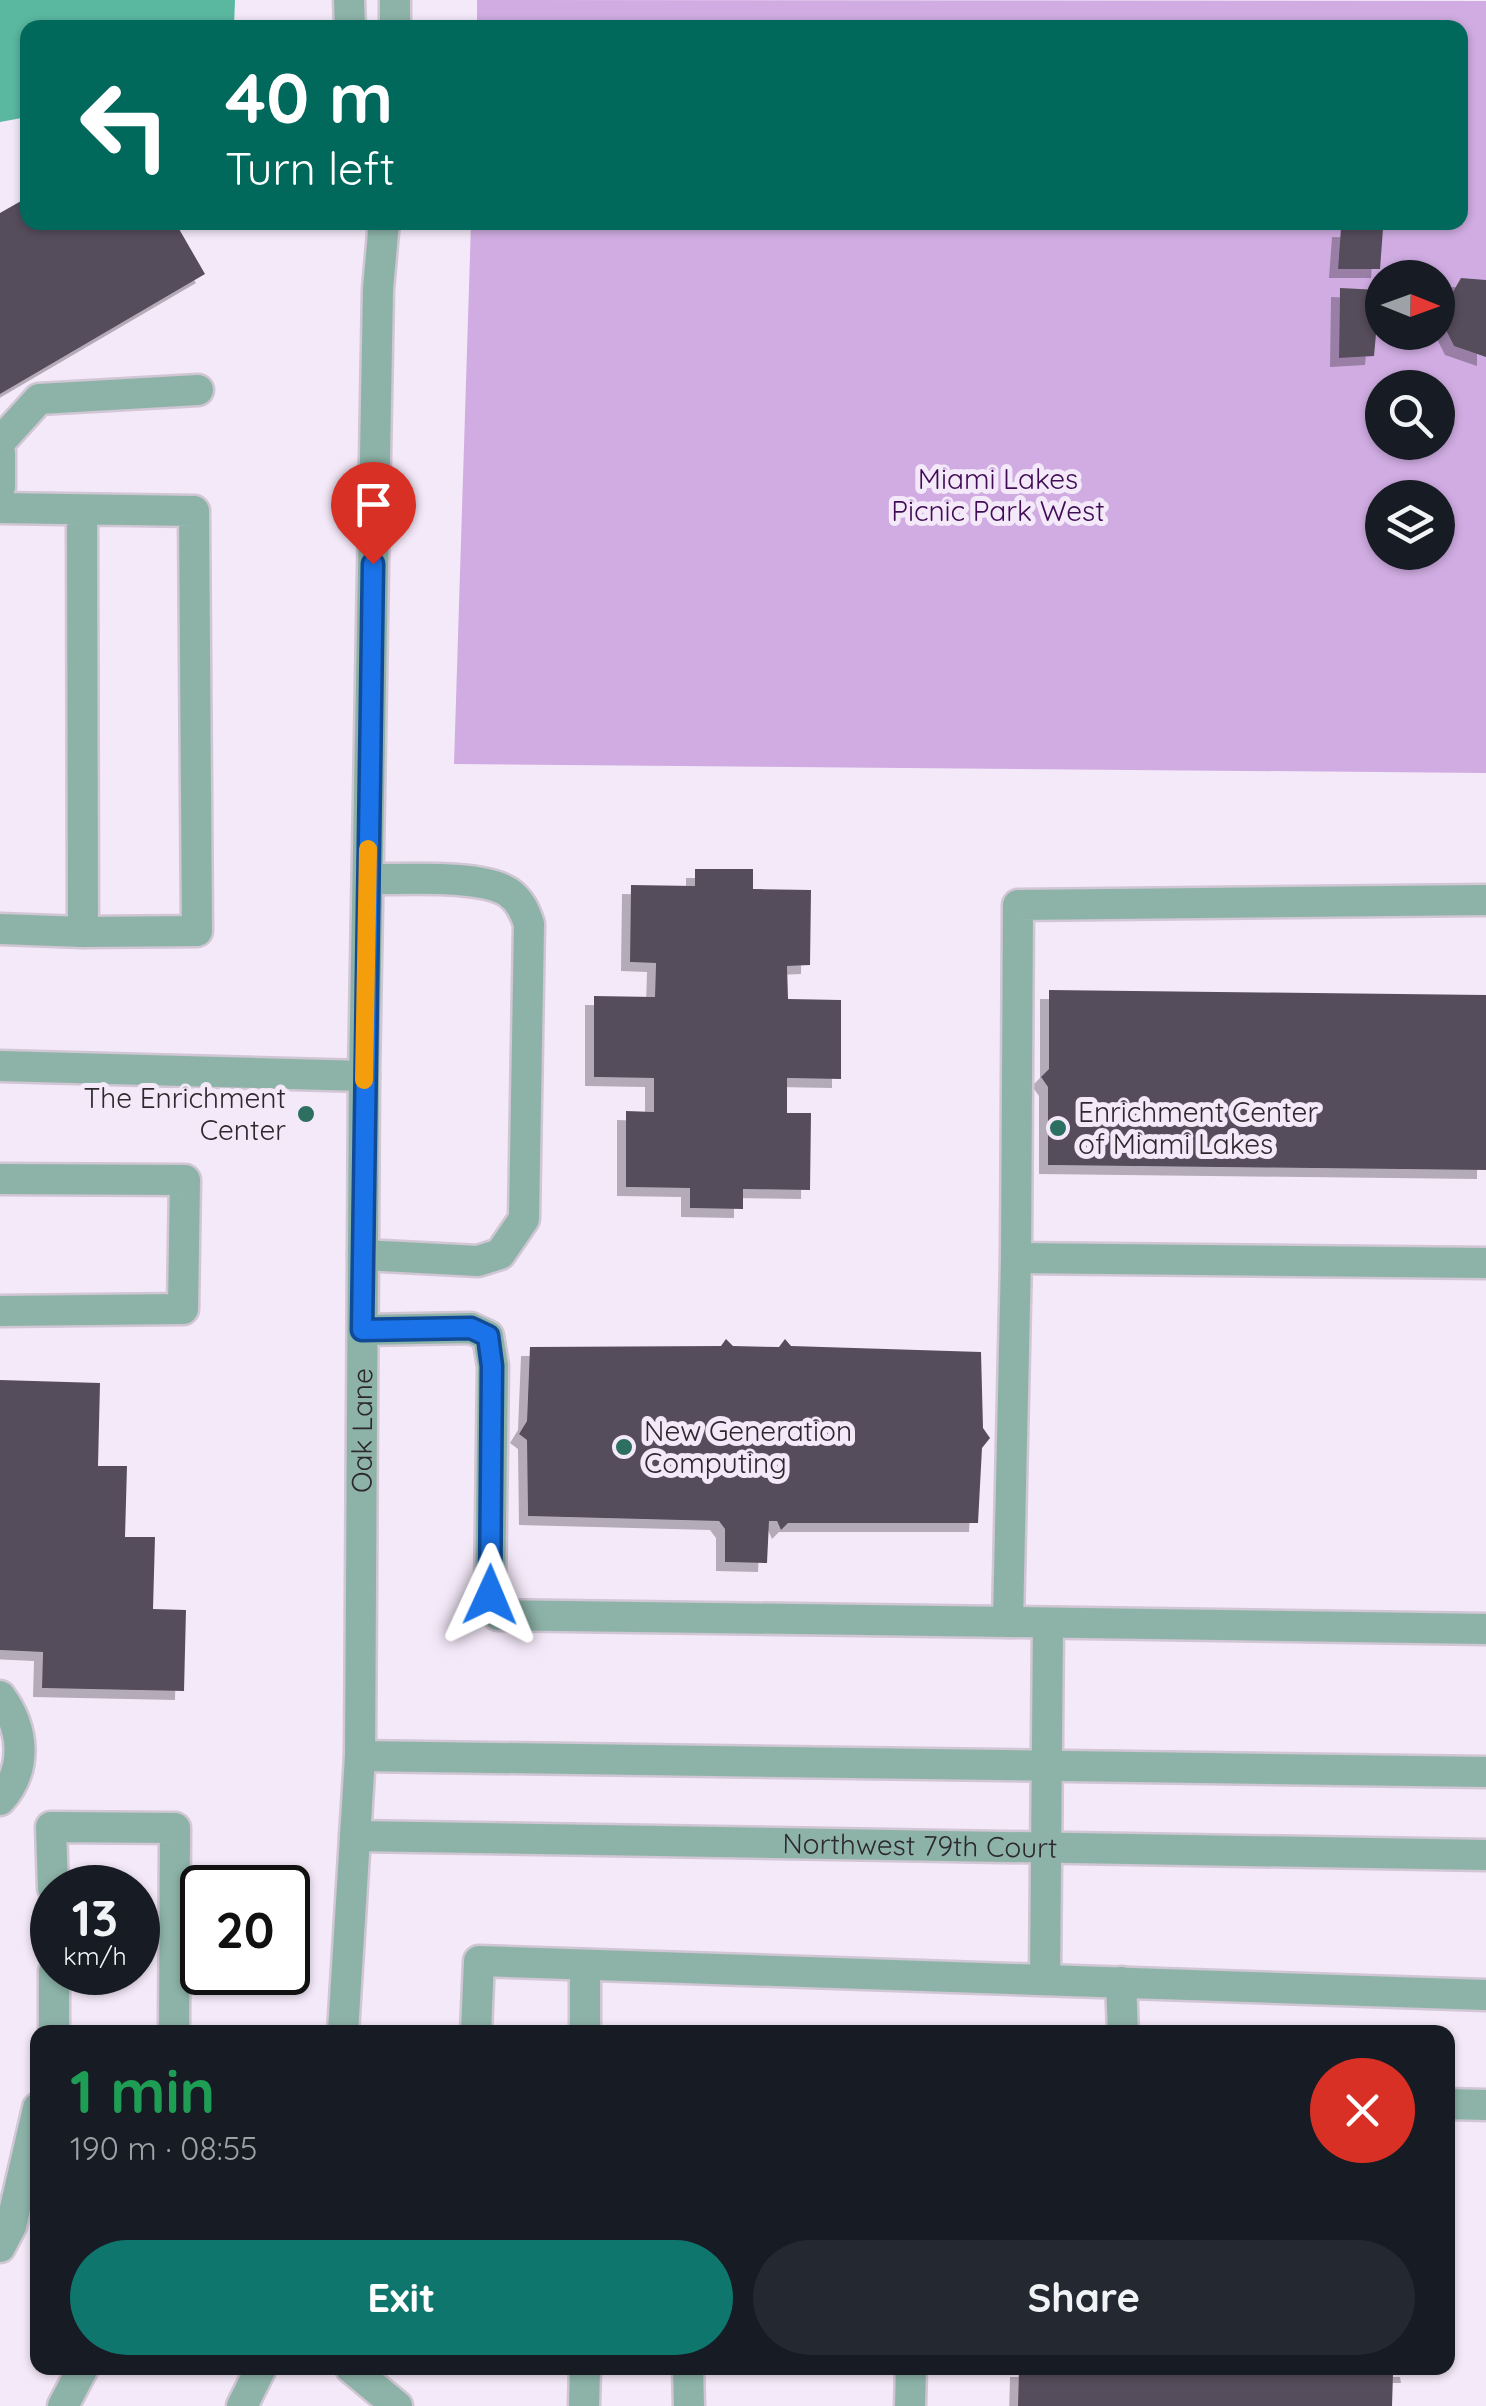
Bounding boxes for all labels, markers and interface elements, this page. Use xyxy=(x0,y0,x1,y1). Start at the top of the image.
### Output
text: 40 m xyxy=(225,53,393,141)
icon: left xyxy=(60,60,190,190)
text: Turn left xyxy=(225,140,395,196)
north arrow xyxy=(1365,260,1455,350)
map controls xyxy=(1365,260,1455,570)
button: search xyxy=(1365,370,1455,460)
park label: Miami Lakes Picnic Park West xyxy=(891,461,1105,528)
pin xyxy=(331,462,416,565)
icon: arrive xyxy=(346,477,401,532)
button: layers xyxy=(1365,480,1455,570)
place label: The Enrichment Center xyxy=(83,1080,286,1147)
place label: Enrichment Center of Miami Lakes xyxy=(1078,1094,1318,1161)
marker: The Enrichment Center xyxy=(295,1103,317,1125)
marker: Enrichment Center of Miami Lakes xyxy=(1047,1117,1069,1139)
street label: Oak Lane xyxy=(344,1368,379,1493)
place label: New Generation Computing xyxy=(644,1413,852,1480)
marker: New Generation Computing xyxy=(613,1436,635,1458)
position arrow xyxy=(438,1543,542,1647)
street label: Northwest 79th Court xyxy=(782,1825,1058,1865)
speed limit sign: 20 xyxy=(180,1865,310,1995)
text: 13 xyxy=(72,1886,118,1949)
text: km/h xyxy=(63,1940,127,1971)
text: 1 min xyxy=(70,2053,215,2128)
button: close xyxy=(1310,2058,1415,2163)
text: 190 m · 08:55 xyxy=(70,2128,258,2168)
button: Exit xyxy=(70,2240,733,2355)
button: Share xyxy=(753,2240,1415,2355)

